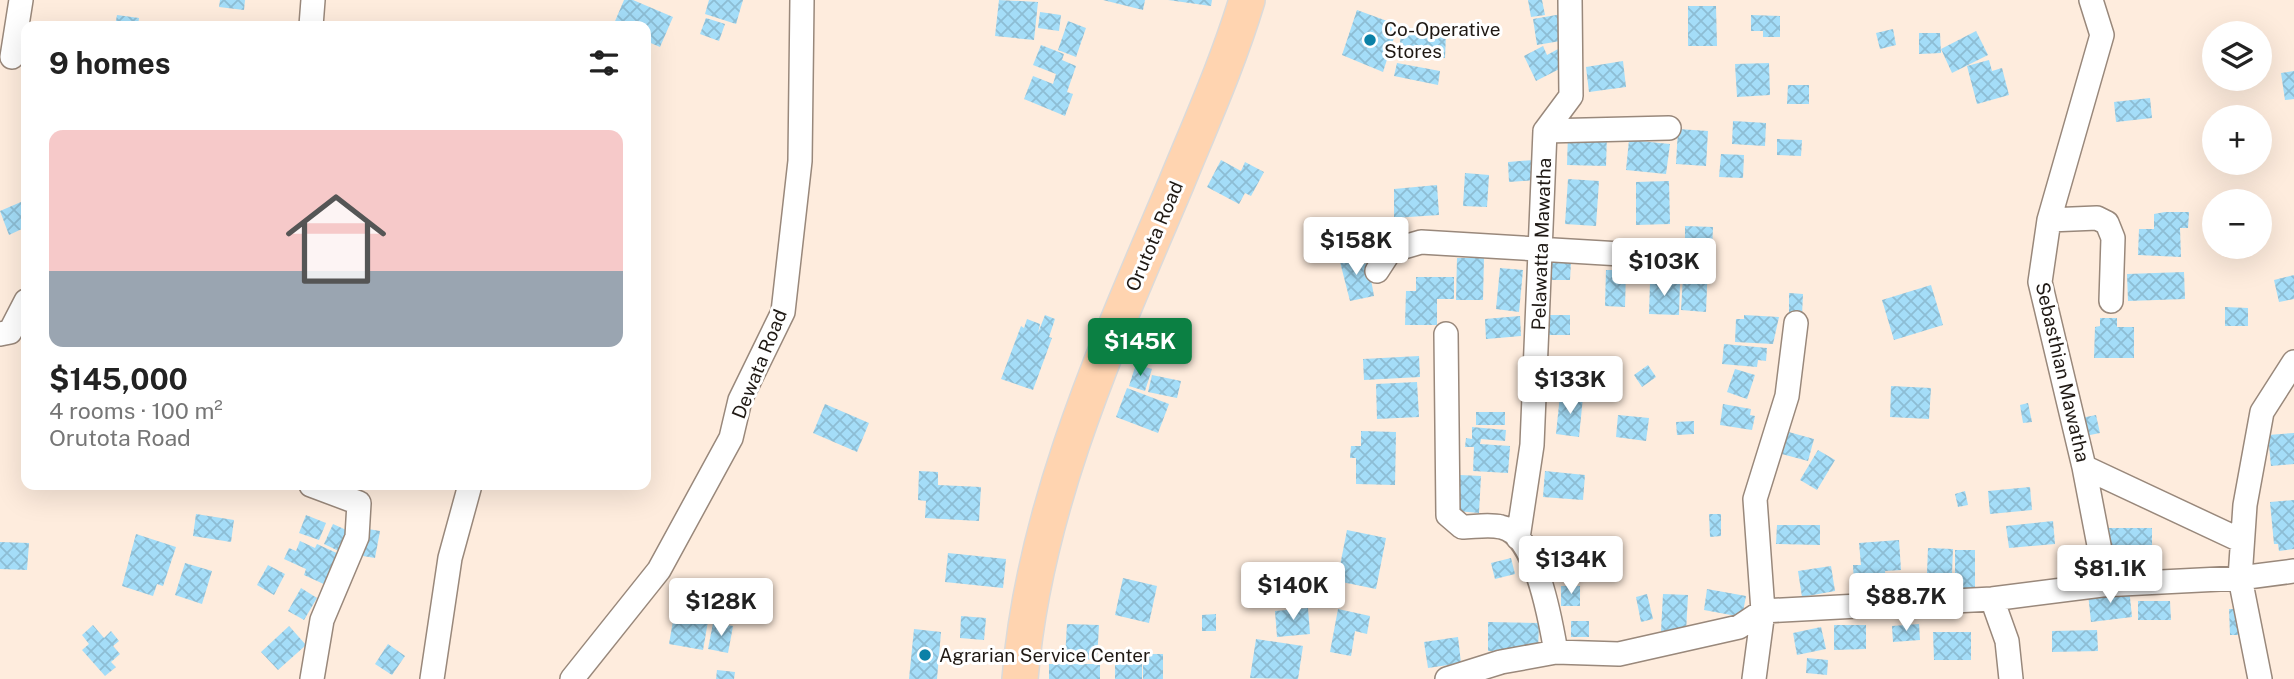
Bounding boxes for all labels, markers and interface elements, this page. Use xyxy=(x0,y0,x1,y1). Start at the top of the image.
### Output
place label: Co-Operative Stores xyxy=(1384,18,1500,62)
map controls xyxy=(2202,21,2272,259)
button: layers xyxy=(2202,21,2272,91)
marker: Co-Operative Stores xyxy=(1362,32,1378,48)
icon: filters xyxy=(585,44,623,82)
text: 9 homes xyxy=(49,45,171,81)
button: + xyxy=(2202,105,2272,175)
street label: Pelawatta Mawatha xyxy=(1527,157,1555,331)
icon: home xyxy=(273,176,399,302)
street label: Orutota Road xyxy=(1121,178,1187,294)
button: − xyxy=(2202,189,2272,259)
pin: $158K xyxy=(1307,218,1405,277)
text: $158K xyxy=(1320,226,1392,253)
pin: $103K xyxy=(1615,238,1713,298)
text: $103K xyxy=(1628,247,1700,274)
street label: Sebasthian Mawatha xyxy=(2032,280,2094,464)
street label: Dewata Road xyxy=(727,306,791,422)
pin: $145K xyxy=(1091,318,1189,378)
text: $145K xyxy=(1104,327,1176,354)
pin: $133K xyxy=(1521,356,1619,416)
text: $145,000 xyxy=(49,361,188,397)
text: $133K xyxy=(1534,365,1606,392)
text: 4 rooms · 100 m² xyxy=(49,397,223,424)
text: Orutota Road xyxy=(49,424,191,451)
pin: $134K xyxy=(1522,536,1620,596)
text: $134K xyxy=(1535,545,1607,572)
pin: $81.1K xyxy=(2053,546,2167,605)
text: $81.1K xyxy=(2073,554,2147,581)
pin: $140K xyxy=(1244,562,1342,622)
text: $140K xyxy=(1257,571,1329,598)
pin: $88.7K xyxy=(1849,574,1963,633)
pin: $128K xyxy=(672,578,770,638)
text: $88.7K xyxy=(1865,582,1947,609)
text: $128K xyxy=(685,587,757,614)
place label: Agrarian Service Center xyxy=(939,644,1151,666)
marker: Agrarian Service Center xyxy=(917,647,933,663)

